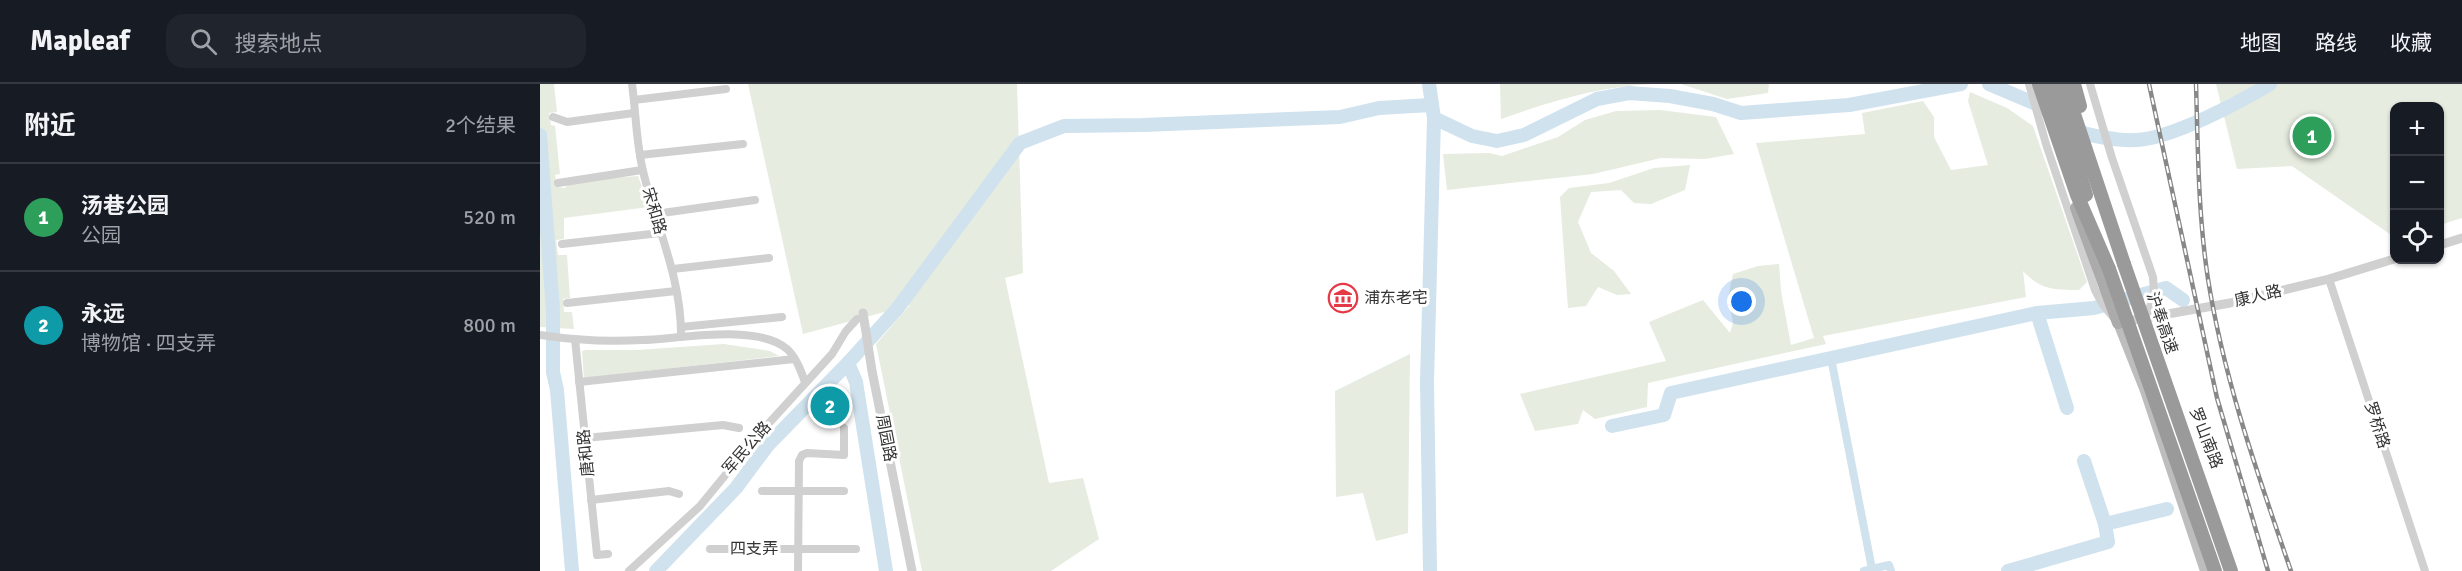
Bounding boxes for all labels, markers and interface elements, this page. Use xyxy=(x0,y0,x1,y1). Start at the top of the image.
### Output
search box xyxy=(166,14,586,68)
text: Mapleaf xyxy=(30,24,130,58)
icon: search xyxy=(187,25,220,58)
text: 搜索地点 xyxy=(235,30,323,57)
text: 地图 xyxy=(2240,30,2282,56)
text: 路线 xyxy=(2315,30,2357,56)
text: 收藏 xyxy=(2390,30,2432,56)
map controls xyxy=(2390,102,2444,264)
button: + xyxy=(2390,102,2444,156)
text: 附近 xyxy=(24,110,76,142)
text: 2个结果 xyxy=(445,113,516,138)
pin: 1 xyxy=(2292,113,2332,158)
button: − xyxy=(2390,156,2444,210)
street label: 宋和路 xyxy=(638,185,670,237)
text: 汤巷公园 xyxy=(81,192,169,219)
text: 1 xyxy=(38,205,49,230)
text: 520 m xyxy=(463,205,516,230)
button: locate xyxy=(2390,210,2444,264)
text: 公园 xyxy=(81,223,121,248)
street label: 康人路 xyxy=(2232,281,2284,311)
museum icon: 浦东老宅 xyxy=(1327,282,1359,314)
your location xyxy=(1727,287,1756,316)
place label: 浦东老宅 xyxy=(1364,288,1428,308)
street label: 沪奉高速 xyxy=(2142,289,2182,357)
text: 永远 xyxy=(81,300,125,327)
text: 2 xyxy=(38,313,49,338)
text: 800 m xyxy=(463,313,516,338)
text: 博物馆 · 四支弄 xyxy=(81,331,216,356)
pin: 2 xyxy=(810,384,850,428)
street label: 罗桥路 xyxy=(2360,399,2394,451)
street label: 罗山南路 xyxy=(2185,405,2227,471)
street label: 周园路 xyxy=(872,413,900,463)
street label: 军民公路 xyxy=(718,417,776,479)
street label: 唐和路 xyxy=(574,428,598,478)
street label: 四支弄 xyxy=(730,539,778,559)

